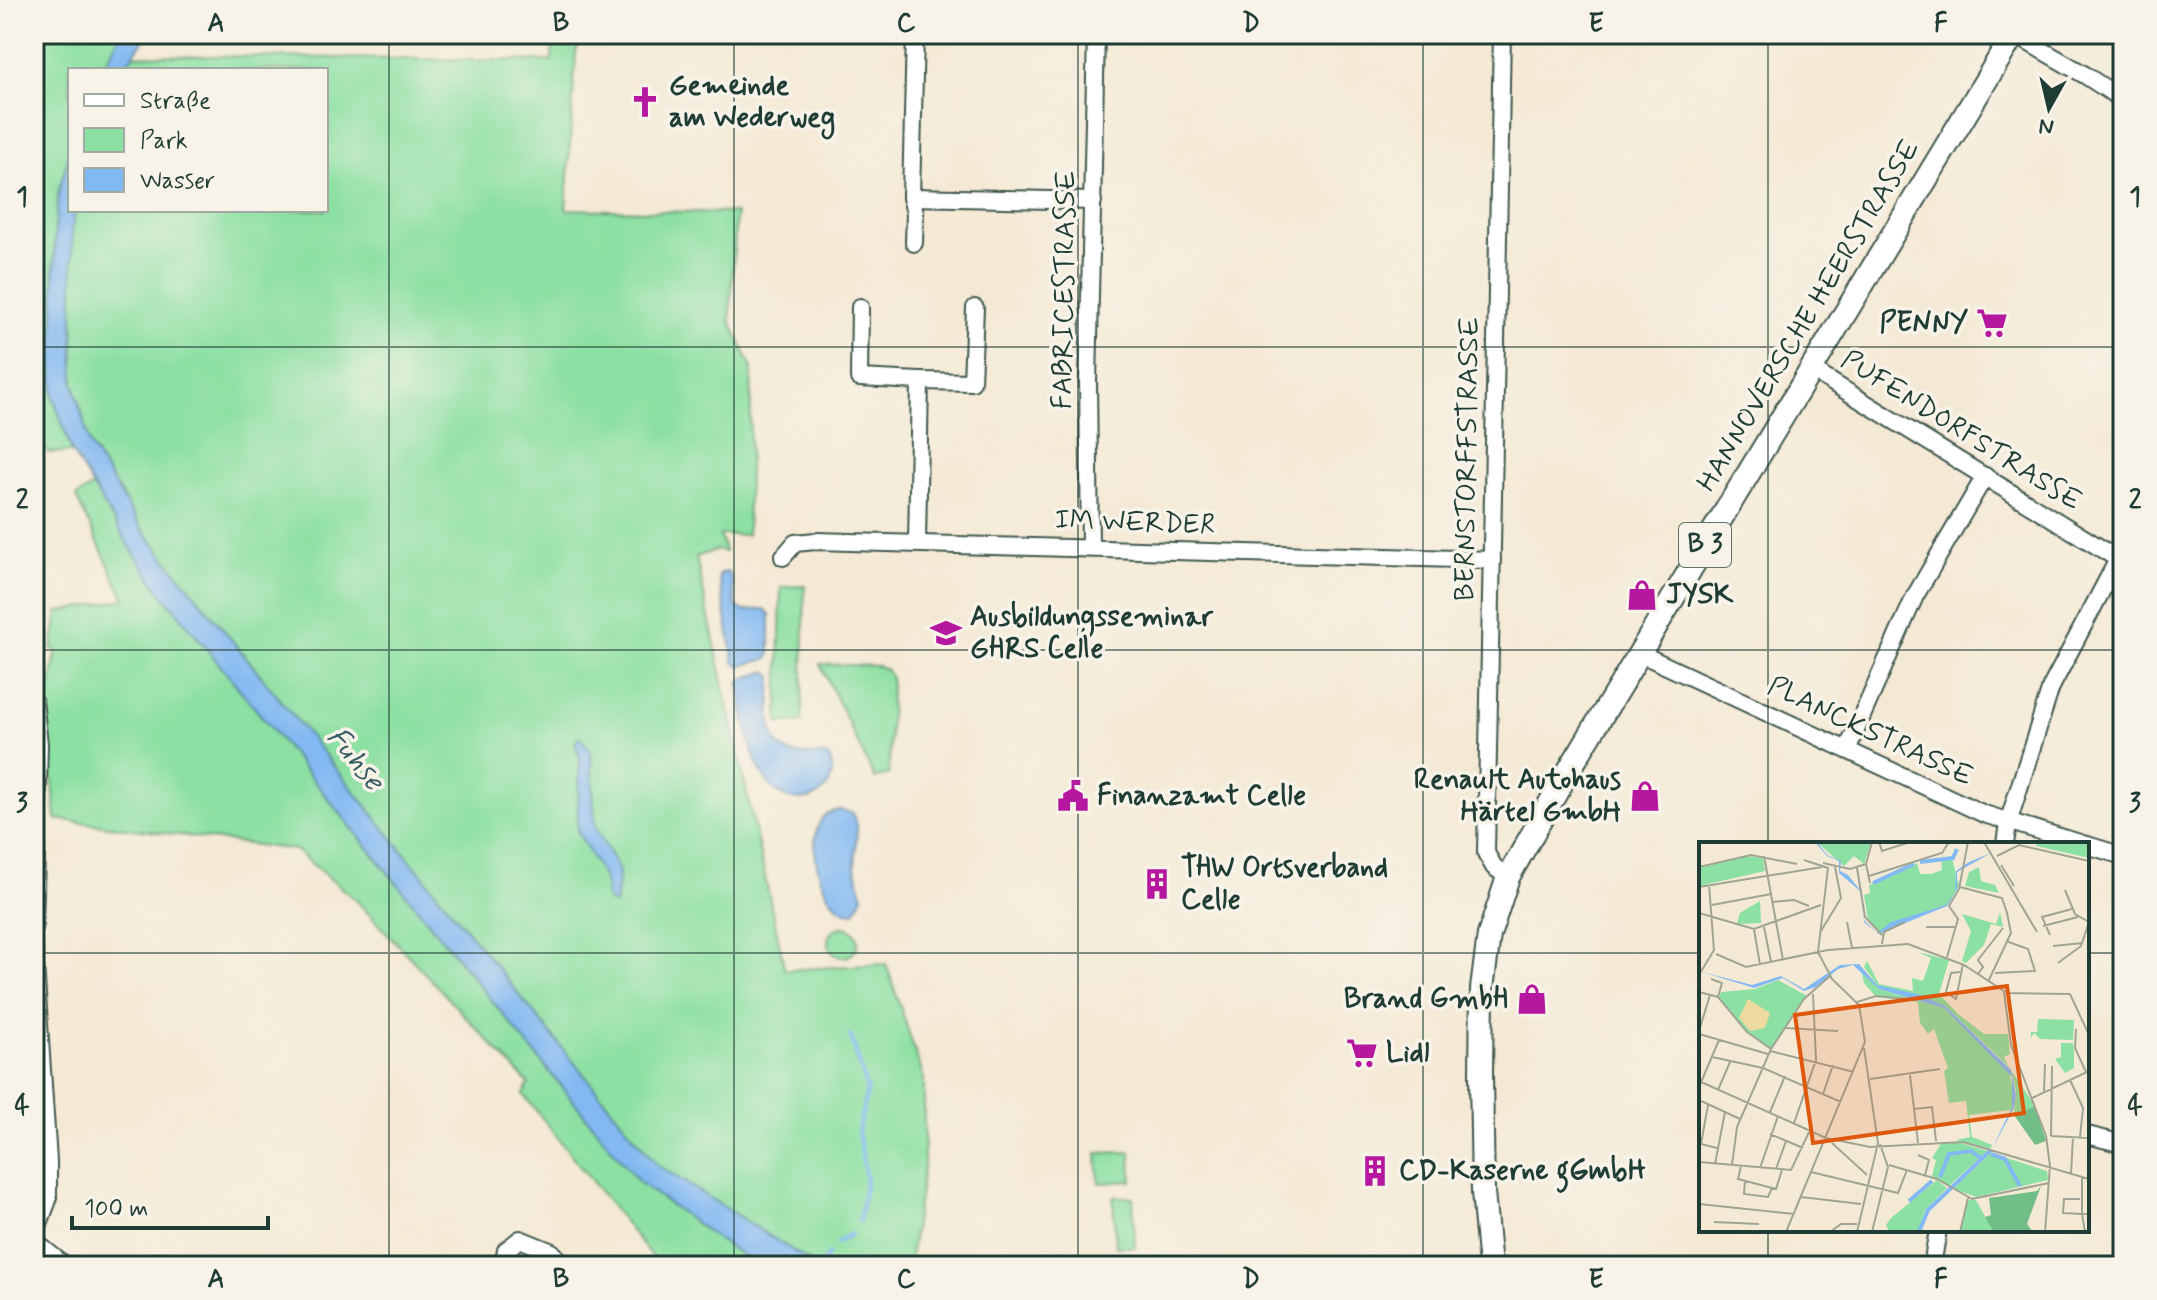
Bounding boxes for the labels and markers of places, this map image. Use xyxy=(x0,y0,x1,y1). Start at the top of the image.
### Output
place label: Gemeinde am Wederweg xyxy=(669,68,835,140)
church icon: Gemeinde am Wederweg xyxy=(628,85,662,119)
place label: PENNY xyxy=(1879,305,1968,342)
supermarket icon: PENNY xyxy=(1975,306,2009,340)
place label: JYSK xyxy=(1666,577,1733,614)
shop icon: JYSK xyxy=(1625,578,1659,612)
place label: Ausbildungsseminar GHRS Celle xyxy=(970,599,1214,668)
school or university icon: Ausbildungsseminar GHRS Celle xyxy=(929,616,963,650)
place label: Renault Autohaus Härtel GmbH xyxy=(1414,762,1621,831)
place label: Finanzamt Celle xyxy=(1097,778,1306,815)
public building icon: Finanzamt Celle xyxy=(1056,779,1090,813)
shop icon: Renault Autohaus Härtel GmbH xyxy=(1628,779,1662,813)
place label: THW Ortsverband Celle xyxy=(1181,850,1388,919)
building icon: THW Ortsverband Celle xyxy=(1140,867,1174,901)
place label: Brand GmbH xyxy=(1344,981,1508,1018)
shop icon: Brand GmbH xyxy=(1515,982,1549,1016)
place label: Lidl xyxy=(1386,1035,1430,1072)
supermarket icon: Lidl xyxy=(1345,1036,1379,1070)
place label: CD-Kaserne gGmbH xyxy=(1399,1153,1646,1193)
building icon: CD-Kaserne gGmbH xyxy=(1358,1154,1392,1188)

